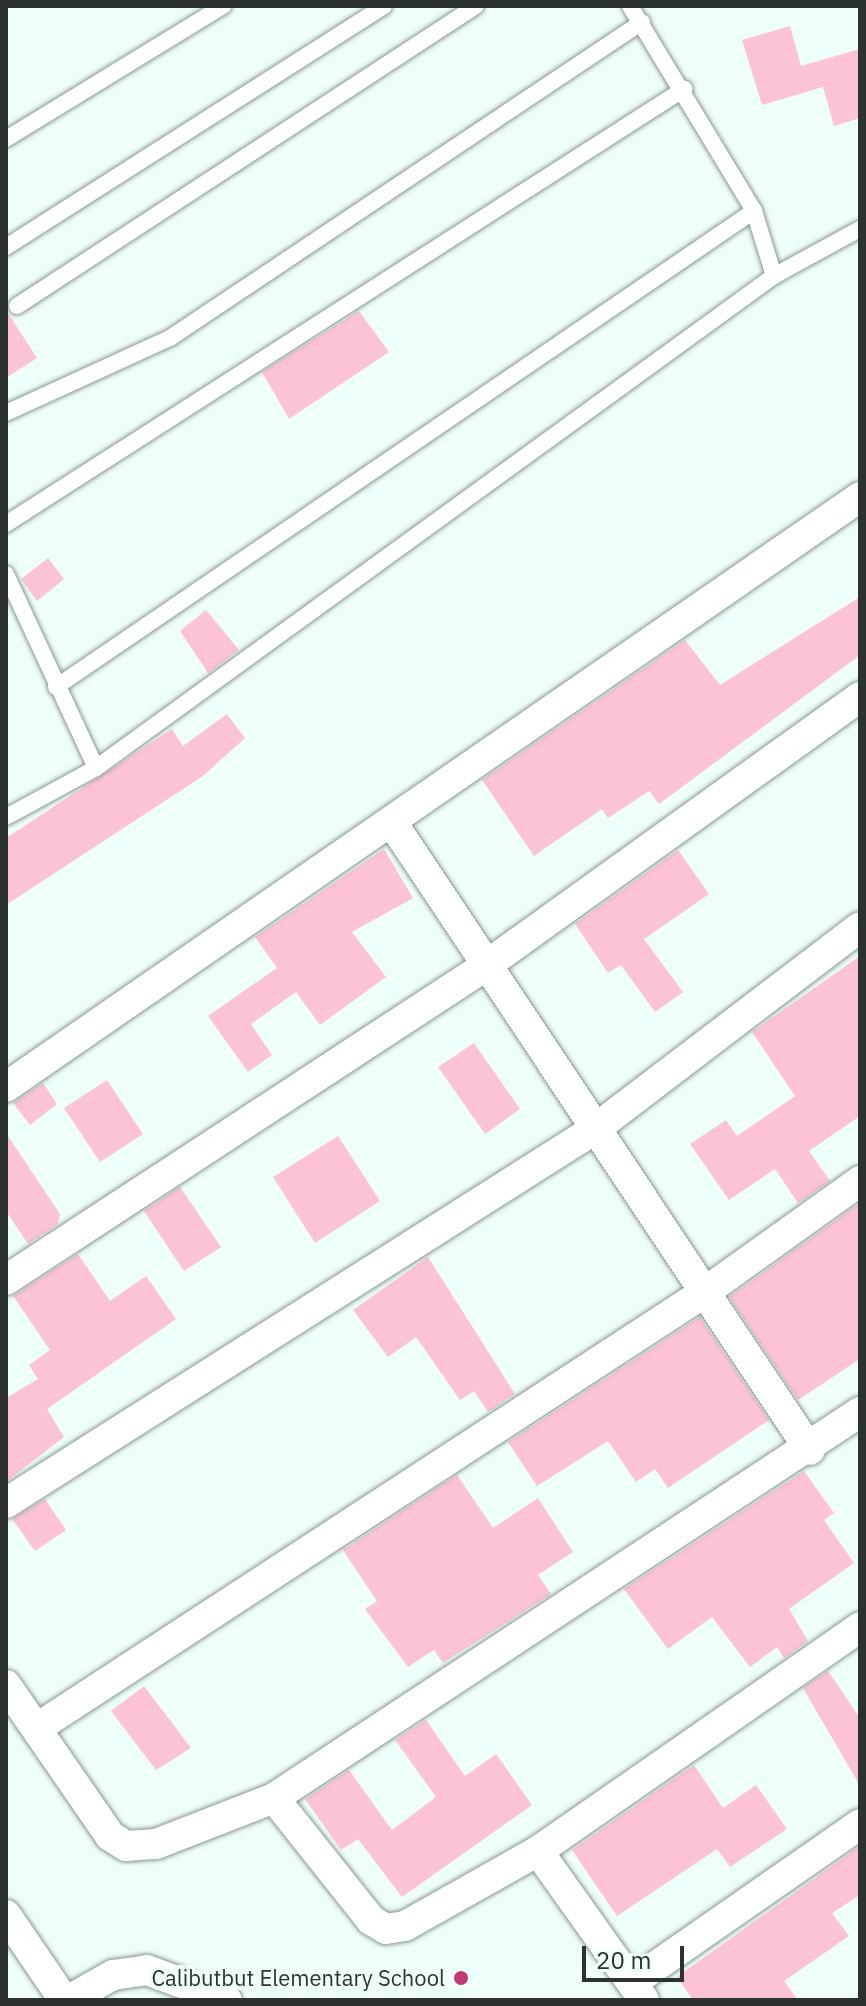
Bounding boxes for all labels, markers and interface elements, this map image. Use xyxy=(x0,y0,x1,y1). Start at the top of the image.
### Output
scale bar xyxy=(586,1930,688,1980)
text: 20 m xyxy=(596,1944,651,1976)
place label: Calibutbut Elementary School xyxy=(151,1965,445,1991)
marker: Calibutbut Elementary School xyxy=(452,1969,470,1987)

